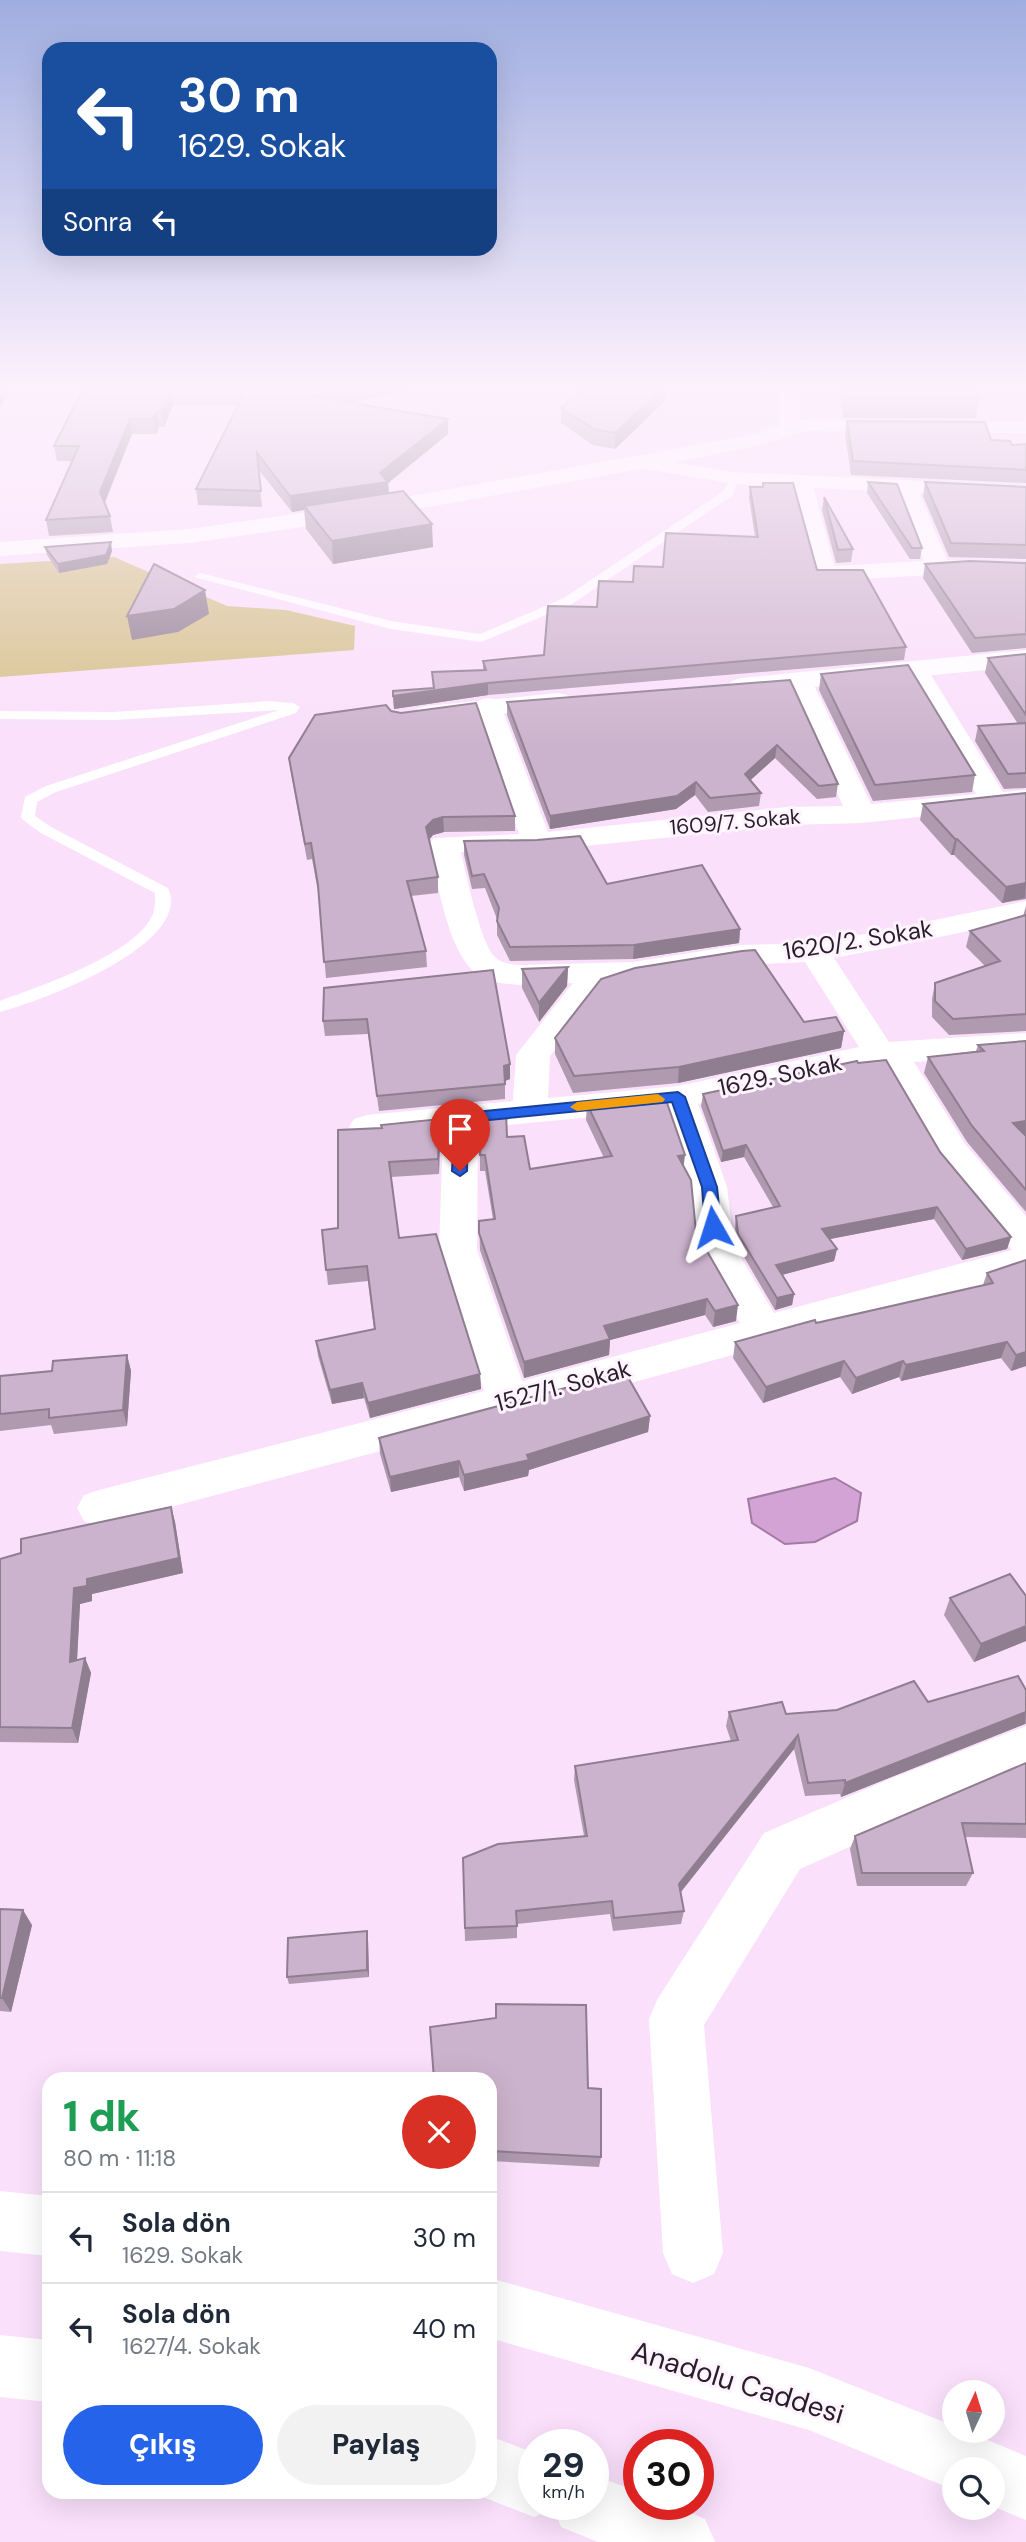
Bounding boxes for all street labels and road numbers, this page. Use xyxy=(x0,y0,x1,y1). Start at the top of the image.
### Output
street label: 1609/7. Sokak xyxy=(668,802,802,842)
street label: 1620/2. Sokak xyxy=(781,912,935,967)
street label: 1629. Sokak xyxy=(715,1046,845,1103)
street label: 1527/1. Sokak xyxy=(492,1353,634,1419)
street label: Anadolu Caddesi xyxy=(627,2333,849,2432)

